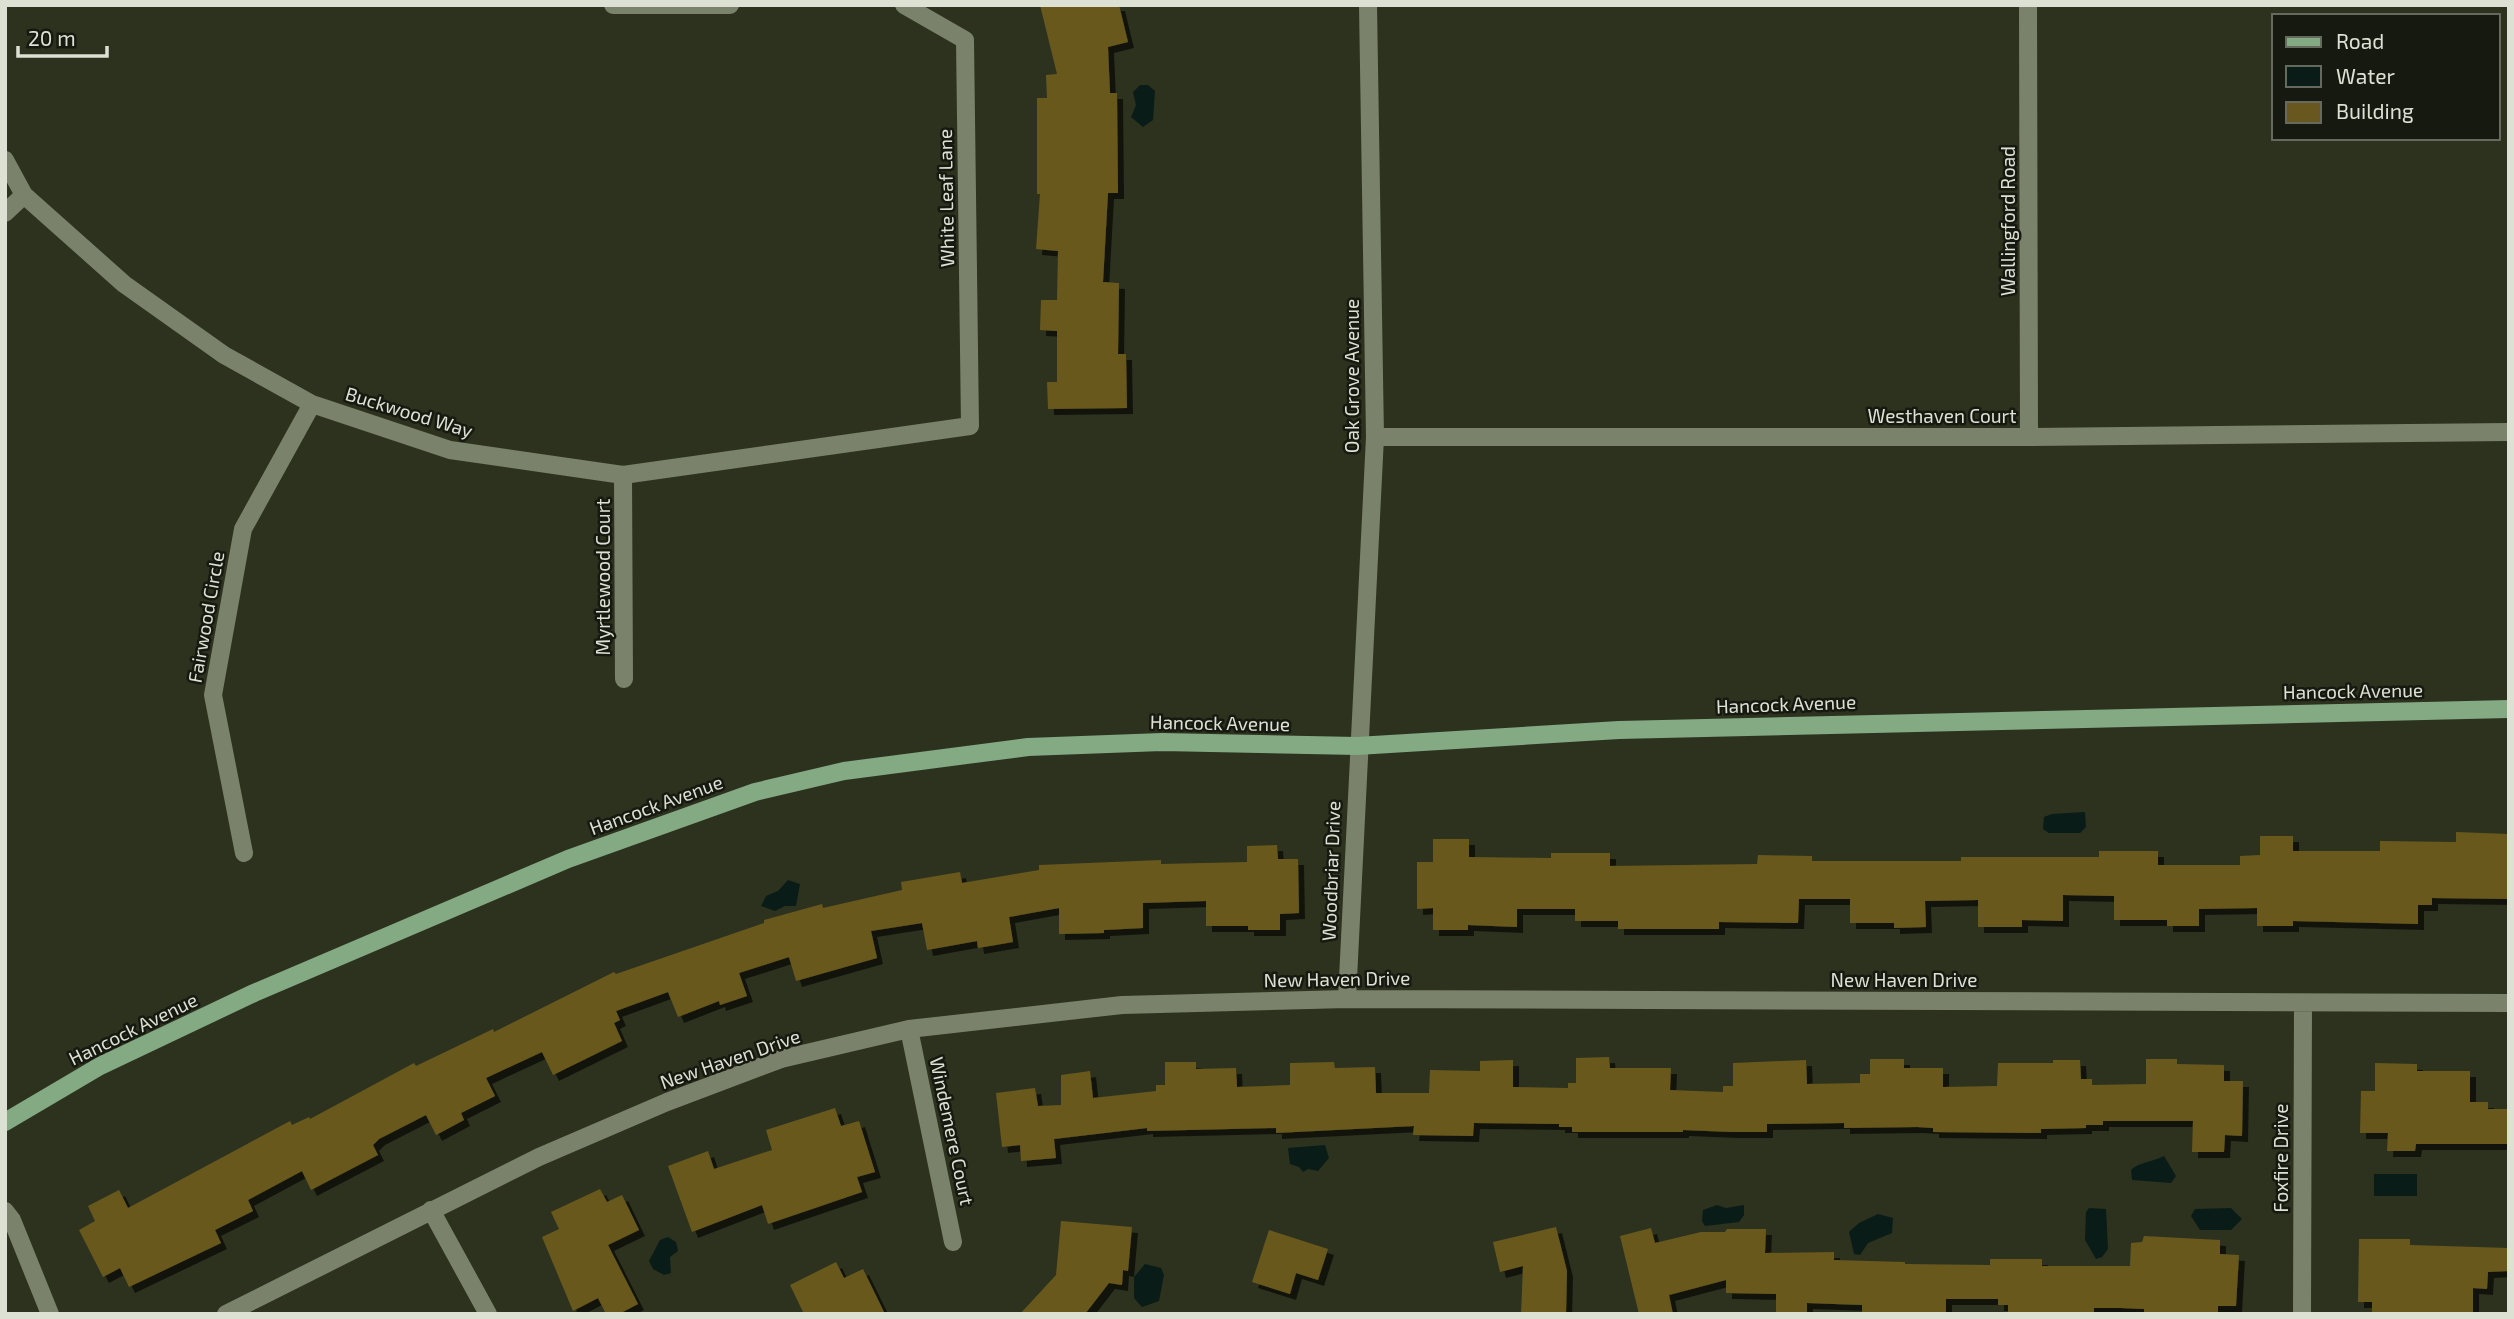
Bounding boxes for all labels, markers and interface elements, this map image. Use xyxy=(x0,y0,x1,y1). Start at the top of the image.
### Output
scale bar xyxy=(18,14,107,58)
legend xyxy=(2272,14,2500,140)
text: 20 m xyxy=(28,25,76,50)
text: Road xyxy=(2336,28,2384,53)
text: Water xyxy=(2336,63,2395,88)
text: Building xyxy=(2336,98,2414,123)
street label: White Leaf Lane xyxy=(933,129,958,267)
street label: Wallingford Road xyxy=(1996,146,2019,296)
street label: Oak Grove Avenue xyxy=(1340,299,1363,453)
street label: Buckwood Way xyxy=(343,381,476,442)
street label: Westhaven Court xyxy=(1868,404,2016,427)
street label: Myrtlewood Court xyxy=(591,498,614,656)
street label: Fairwood Circle xyxy=(183,549,228,684)
street label: Hancock Avenue xyxy=(2283,678,2423,703)
street label: Hancock Avenue xyxy=(1715,690,1857,717)
street label: Hancock Avenue xyxy=(1150,710,1290,735)
street label: Hancock Avenue xyxy=(586,770,726,839)
street label: Woodbriar Drive xyxy=(1317,800,1344,941)
street label: New Haven Drive xyxy=(1263,966,1411,991)
street label: New Haven Drive xyxy=(1831,968,1977,991)
street label: Hancock Avenue xyxy=(65,987,201,1070)
street label: New Haven Drive xyxy=(657,1024,803,1093)
street label: Windemere Court xyxy=(926,1055,979,1207)
street label: Foxfire Drive xyxy=(2269,1104,2292,1212)

